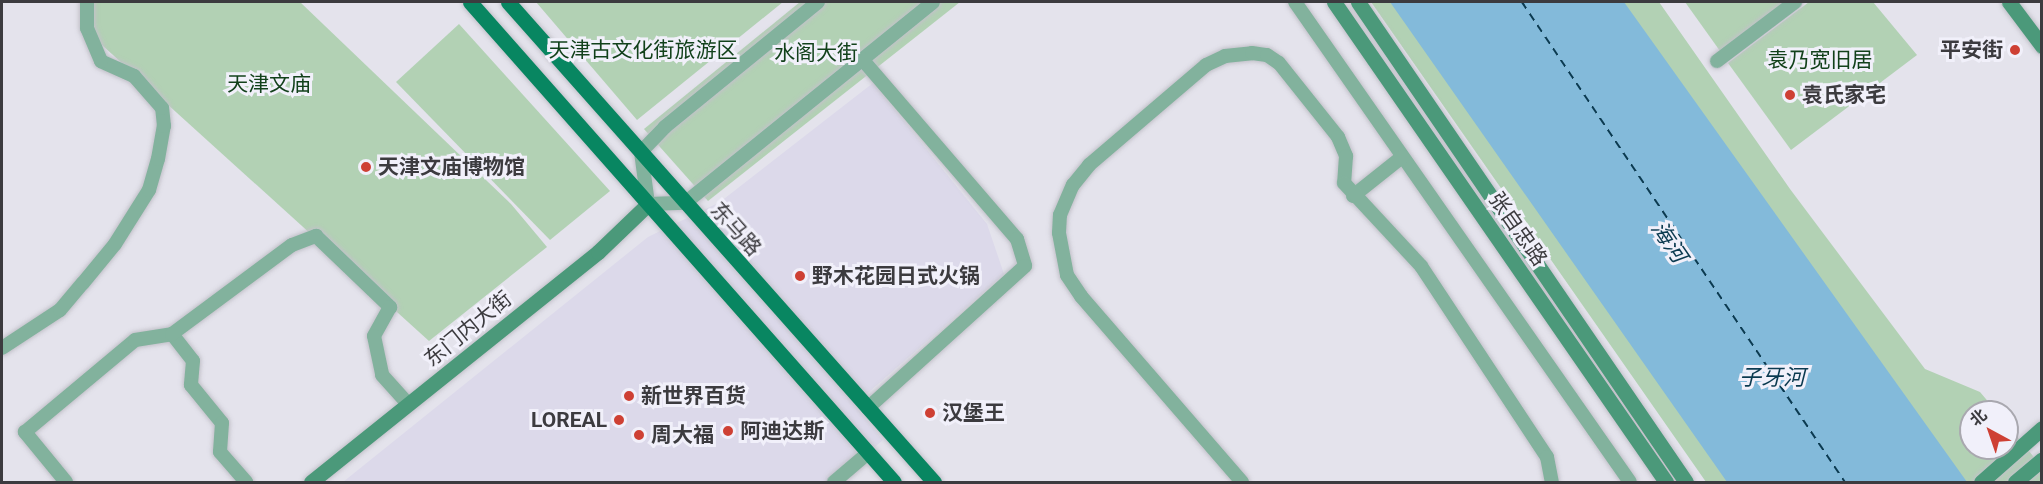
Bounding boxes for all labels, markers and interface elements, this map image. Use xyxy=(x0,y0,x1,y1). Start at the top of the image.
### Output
park label: 天津古文化街旅游区 xyxy=(549,37,737,63)
place label: 平安街 xyxy=(1940,37,2003,63)
park label: 水阁大街 xyxy=(774,40,858,66)
marker: 平安街 xyxy=(2008,43,2022,57)
park label: 袁乃宽旧居 xyxy=(1768,47,1872,73)
park label: 天津文庙 xyxy=(227,71,311,97)
place label: 袁氏家宅 xyxy=(1802,82,1886,108)
marker: 袁氏家宅 xyxy=(1783,88,1797,102)
place label: 天津文庙博物馆 xyxy=(378,154,525,180)
marker: 天津文庙博物馆 xyxy=(359,160,373,174)
street label: 张自忠路 xyxy=(1484,187,1552,271)
street label: 东马路 xyxy=(706,197,766,261)
water label: 海河 xyxy=(1646,216,1692,268)
place label: 野木花园日式火锅 xyxy=(812,263,980,289)
marker: 野木花园日式火锅 xyxy=(793,269,807,283)
street label: 东门内大街 xyxy=(419,286,517,372)
water label: 子牙河 xyxy=(1739,365,1805,391)
place label: 新世界百货 xyxy=(641,383,746,409)
marker: 新世界百货 xyxy=(622,389,636,403)
place label: 汉堡王 xyxy=(942,400,1005,426)
north arrow xyxy=(1959,400,2019,460)
text: 北 xyxy=(1966,405,1991,430)
marker: 汉堡王 xyxy=(923,406,937,420)
place label: LOREAL xyxy=(531,407,607,433)
marker: LOREAL xyxy=(612,413,626,427)
place label: 阿迪达斯 xyxy=(740,418,824,444)
place label: 周大福 xyxy=(651,422,714,448)
marker: 阿迪达斯 xyxy=(721,424,735,438)
marker: 周大福 xyxy=(632,428,646,442)

